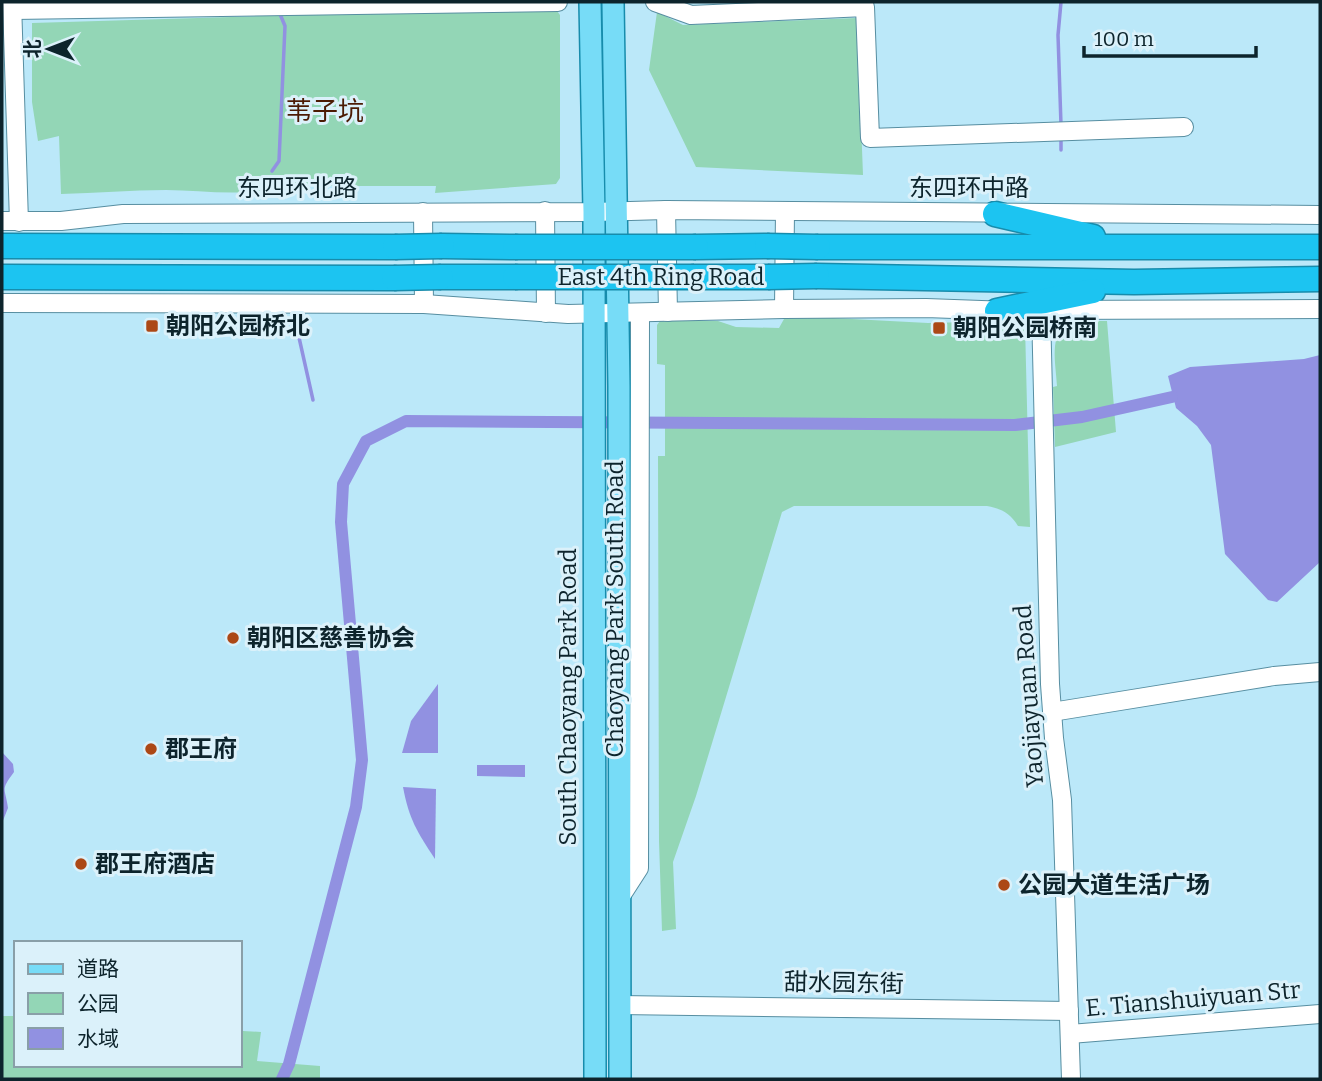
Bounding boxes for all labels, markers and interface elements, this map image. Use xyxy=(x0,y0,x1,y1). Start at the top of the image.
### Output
north arrow xyxy=(14,14,84,84)
scale bar xyxy=(1084,14,1256,58)
text: 100 m xyxy=(1094,26,1154,52)
text: 北 xyxy=(21,39,44,59)
district label: 苇子坑 xyxy=(286,96,364,127)
street label: 东四环北路 xyxy=(237,174,357,202)
street label: 东四环中路 xyxy=(909,174,1029,202)
street label: East 4th Ring Road xyxy=(557,263,765,291)
place label: 朝阳公园桥北 xyxy=(166,312,310,340)
place label: 朝阳公园桥南 xyxy=(953,314,1097,342)
marker: 朝阳公园桥北 xyxy=(144,318,160,334)
marker: 朝阳公园桥南 xyxy=(931,320,947,336)
street label: Chaoyang Park South Road xyxy=(601,460,629,758)
street label: South Chaoyang Park Road xyxy=(554,548,582,846)
street label: Yaojiayuan Road xyxy=(1009,604,1049,788)
place label: 朝阳区慈善协会 xyxy=(247,624,415,652)
marker: 朝阳区慈善协会 xyxy=(225,630,241,646)
place label: 郡王府 xyxy=(165,735,237,763)
marker: 郡王府 xyxy=(143,741,159,757)
place label: 郡王府酒店 xyxy=(95,850,215,878)
marker: 郡王府酒店 xyxy=(73,856,89,872)
place label: 公园大道生活广场 xyxy=(1018,871,1210,899)
marker: 公园大道生活广场 xyxy=(996,877,1012,893)
legend xyxy=(14,941,242,1067)
text: 道路 xyxy=(77,956,119,982)
street label: 甜水园东街 xyxy=(784,968,904,998)
street label: E. Tianshuiyuan Str xyxy=(1084,976,1302,1022)
text: 公园 xyxy=(77,991,119,1017)
text: 水域 xyxy=(77,1026,119,1052)

